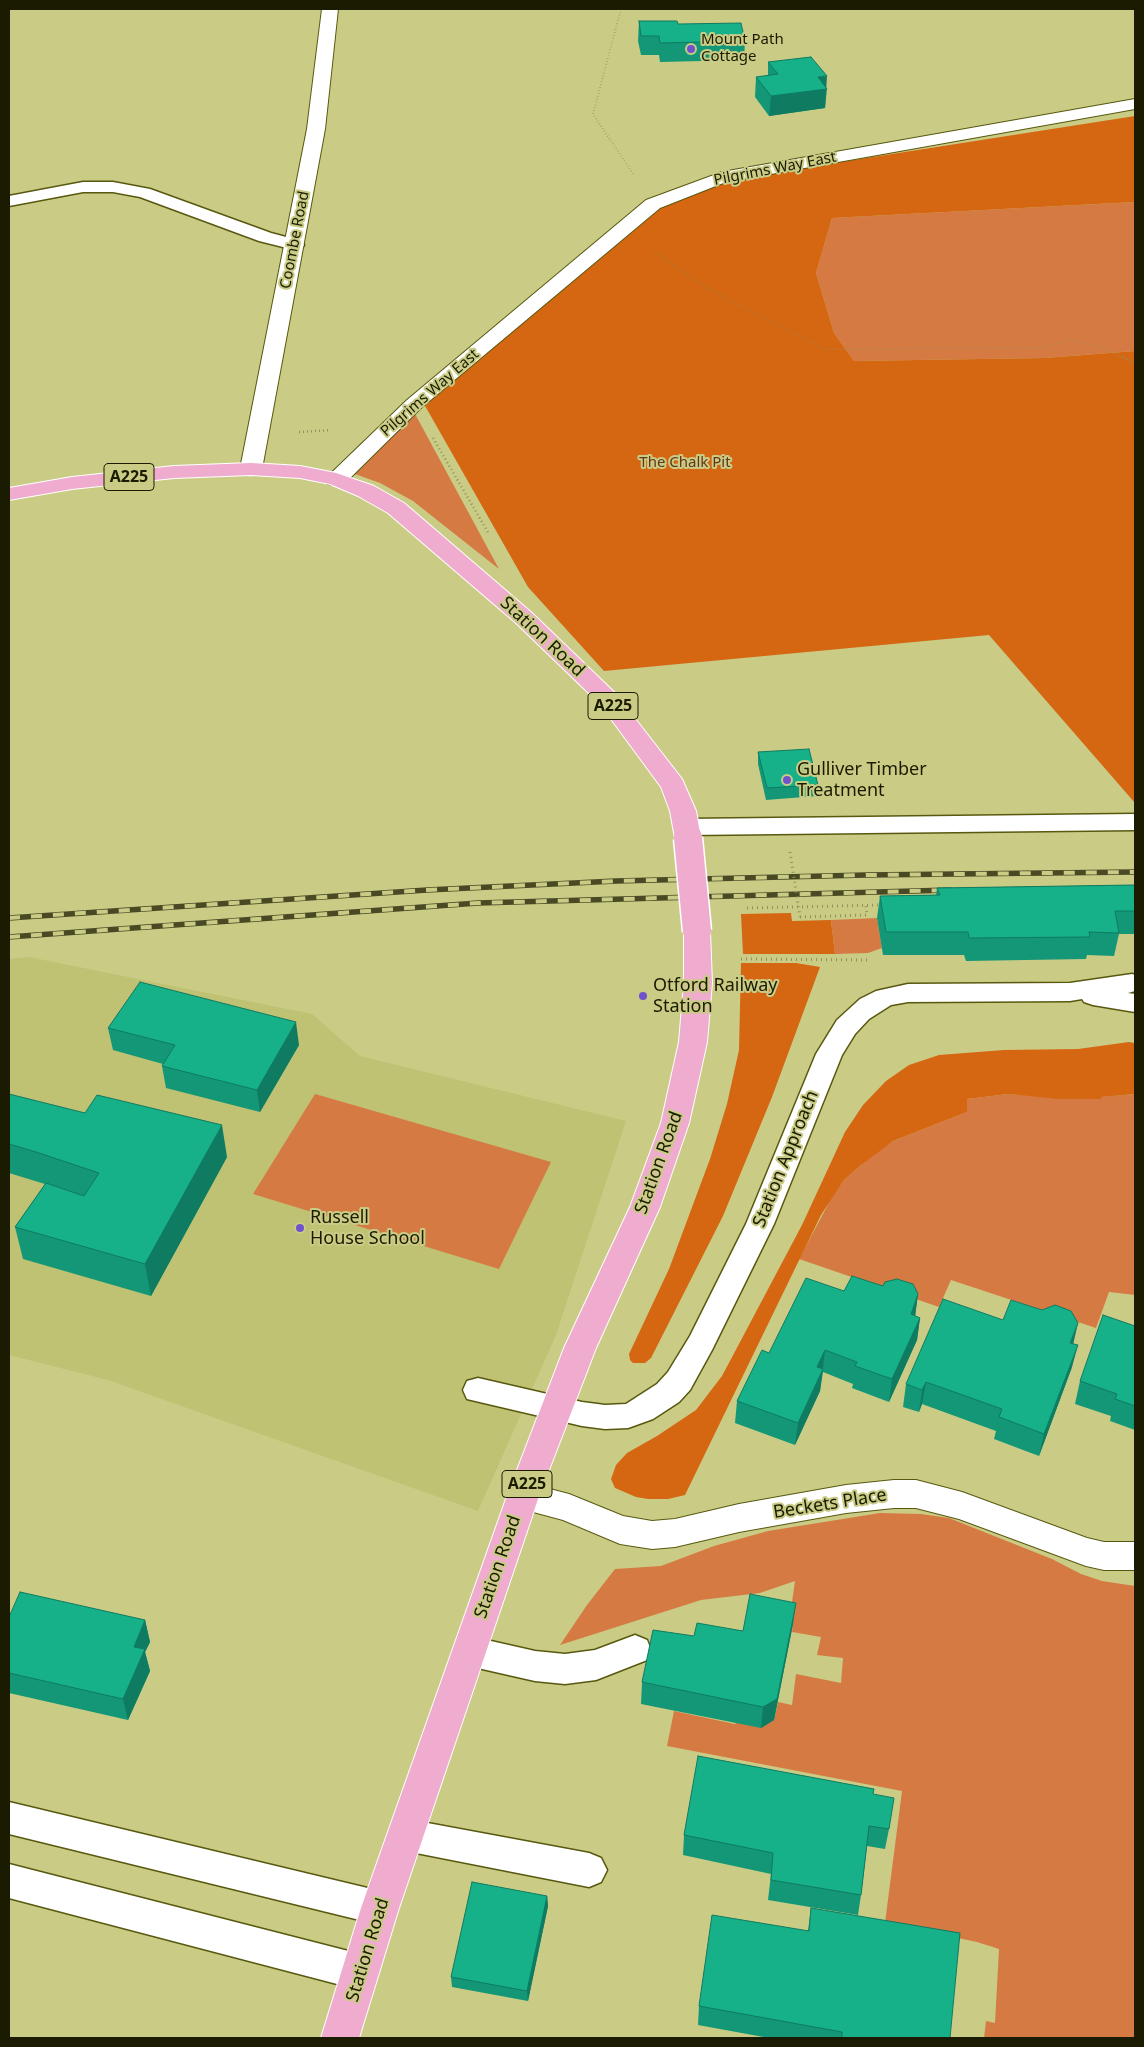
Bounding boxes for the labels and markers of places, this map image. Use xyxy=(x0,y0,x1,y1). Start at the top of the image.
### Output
place label: Mount Path Cottage xyxy=(701,31,784,66)
marker: Mount Path Cottage xyxy=(685,43,697,55)
place label: Gulliver Timber Treatment xyxy=(797,759,927,802)
marker: Gulliver Timber Treatment xyxy=(781,774,793,786)
place label: Otford Railway Station xyxy=(653,975,777,1018)
marker: Otford Railway Station xyxy=(637,990,649,1002)
place label: Russell House School xyxy=(310,1207,425,1250)
marker: Russell House School xyxy=(294,1222,306,1234)

